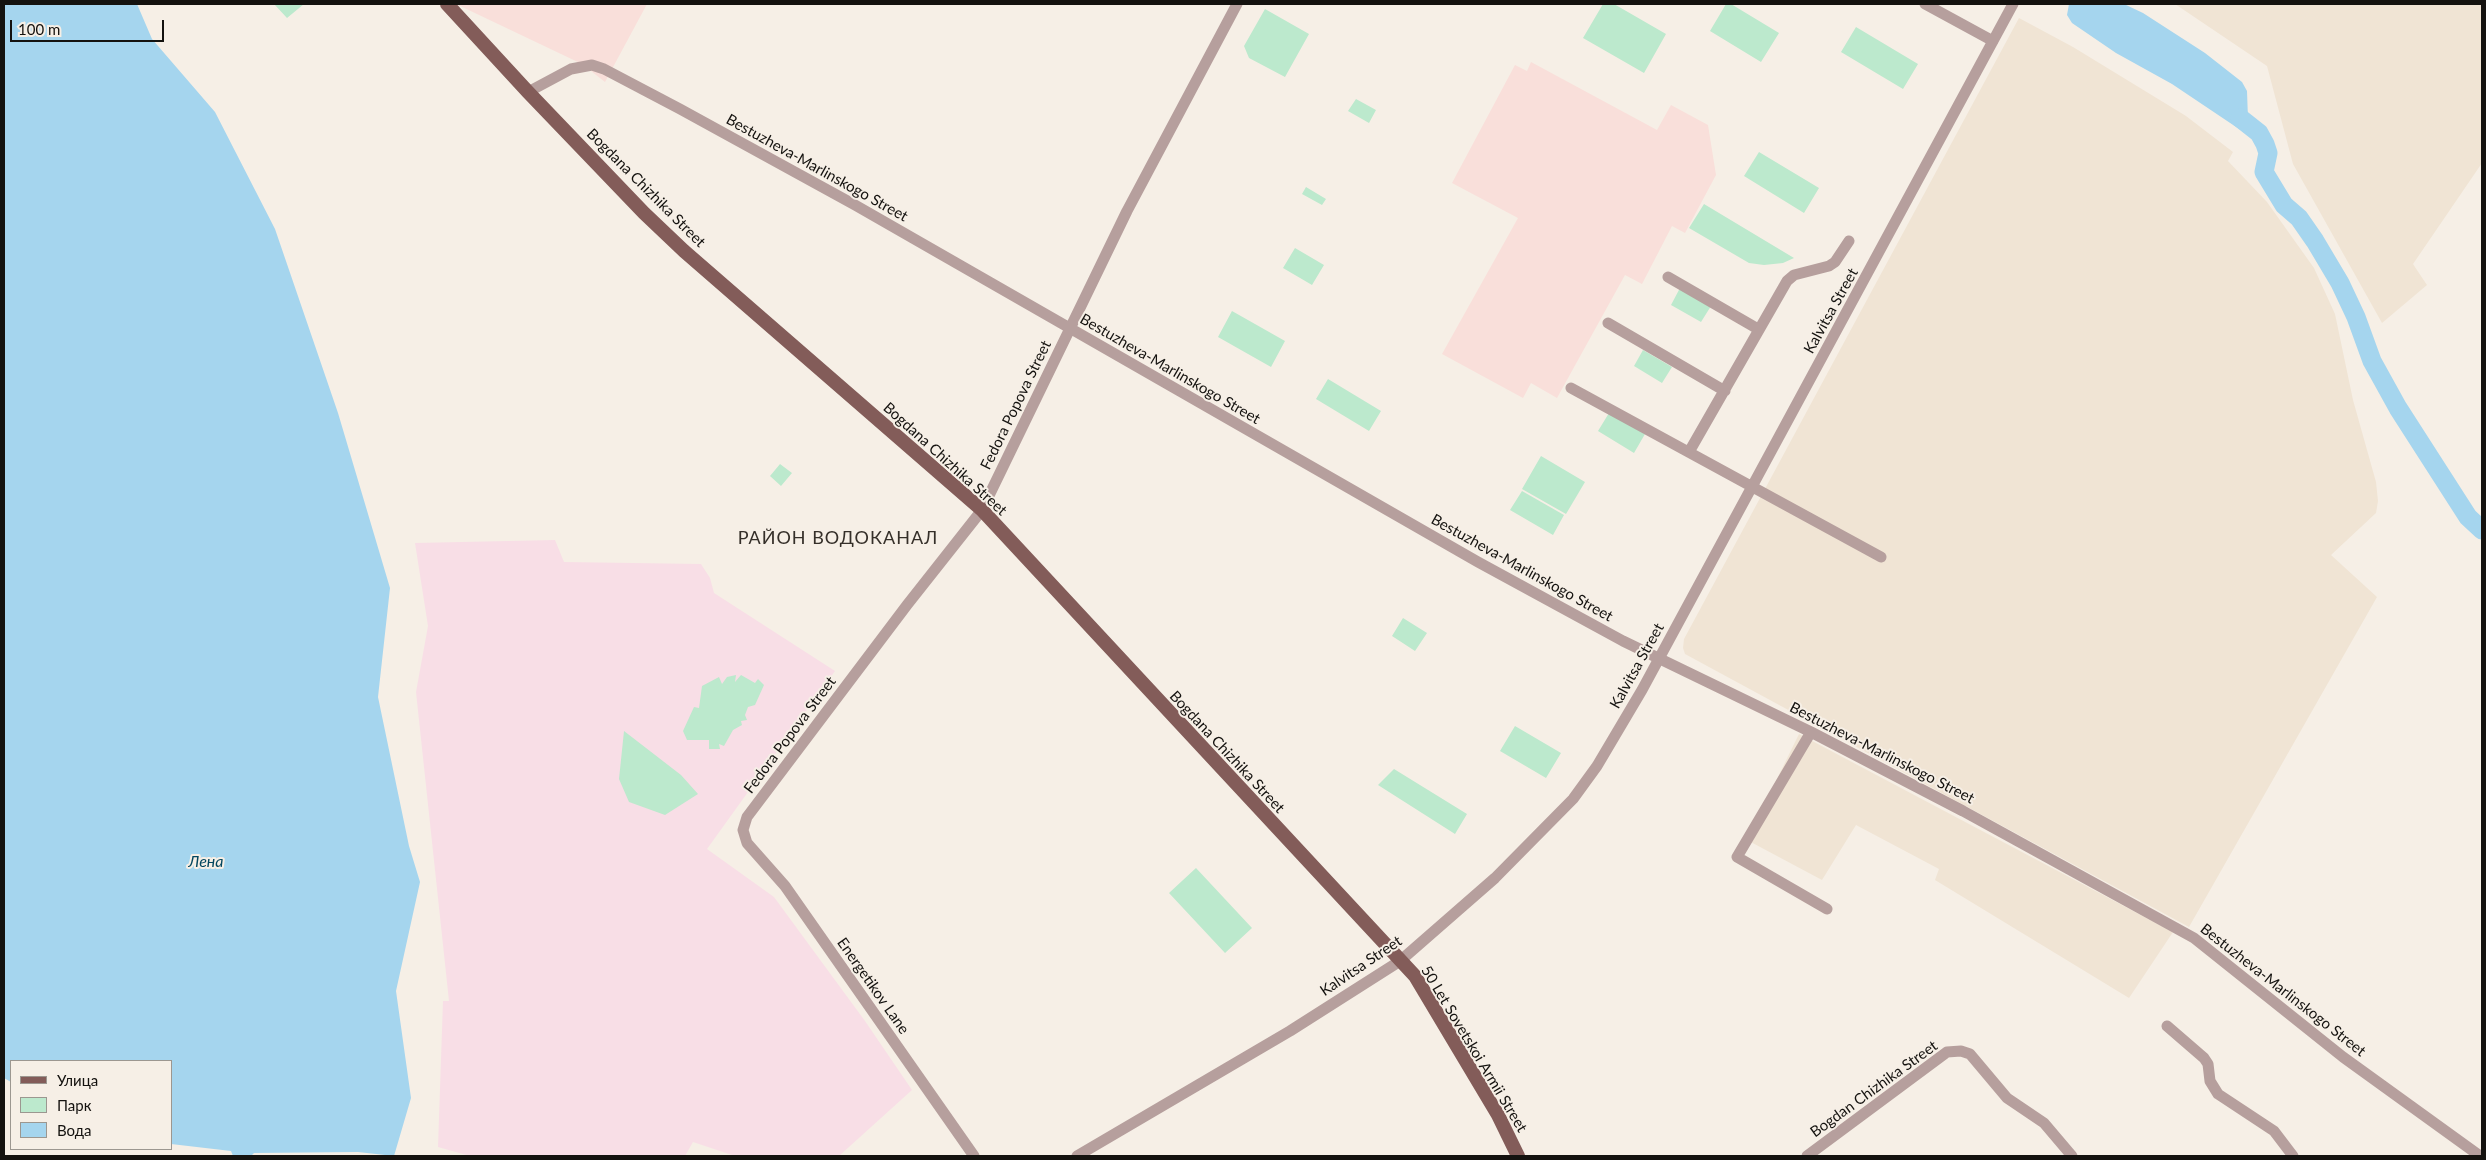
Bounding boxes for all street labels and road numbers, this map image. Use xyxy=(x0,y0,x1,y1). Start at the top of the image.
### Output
street label: Bestuzheva-Marlinskogo Street xyxy=(723,110,911,226)
street label: Bogdana Chizhika Street xyxy=(583,125,709,251)
street label: Kalvitsa Street xyxy=(1800,265,1862,357)
street label: Bestuzheva-Marlinskogo Street xyxy=(1077,310,1263,428)
street label: Fedora Popova Street xyxy=(977,337,1055,473)
street label: Bogdana Chizhika Street xyxy=(879,399,1011,519)
street label: Bestuzheva-Marlinskogo Street xyxy=(1428,510,1616,626)
street label: Kalvitsa Street xyxy=(1606,620,1668,712)
street label: Fedora Popova Street xyxy=(740,673,840,797)
street label: Bogdana Chizhika Street xyxy=(1166,687,1288,817)
street label: Bestuzheva-Marlinskogo Street xyxy=(1787,698,1977,808)
street label: Bestuzheva-Marlinskogo Street xyxy=(2197,920,2369,1060)
street label: Kalvitsa Street xyxy=(1317,932,1405,1000)
street label: Energetikov Lane xyxy=(833,934,913,1038)
street label: 50 Let Sovetskoi Armii Street xyxy=(1417,963,1531,1135)
street label: Bogdan Chizhika Street xyxy=(1807,1037,1941,1141)

